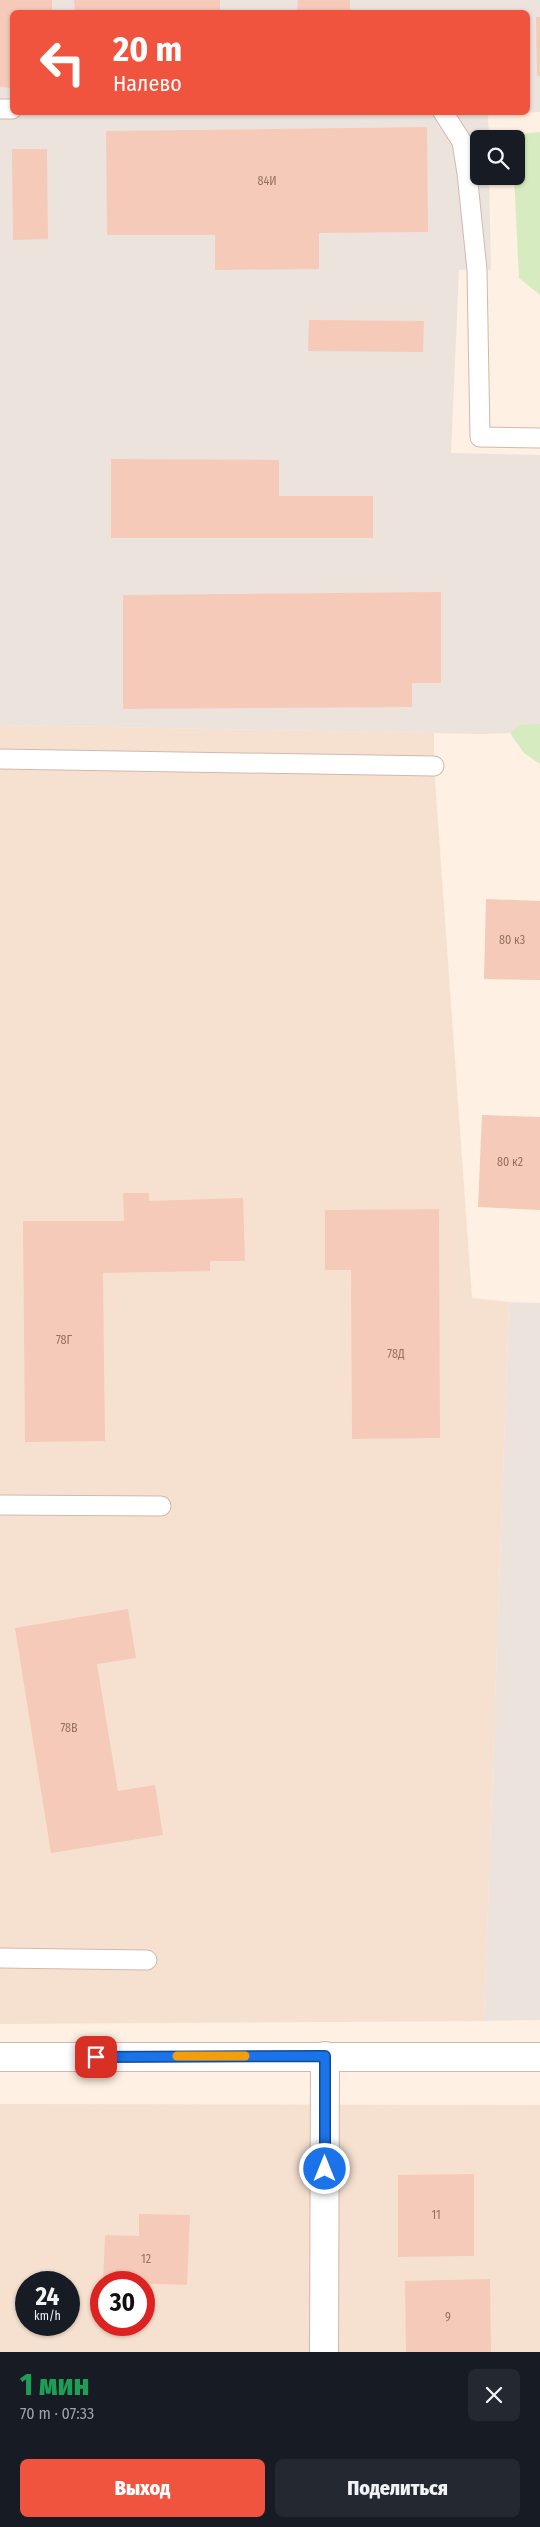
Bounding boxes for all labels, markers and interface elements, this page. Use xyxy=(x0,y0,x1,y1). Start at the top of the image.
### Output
text: 20 m xyxy=(113,28,182,70)
icon: left xyxy=(30,30,95,95)
text: Налево xyxy=(113,70,182,97)
map controls xyxy=(470,130,525,185)
button: search xyxy=(470,130,525,185)
house number: 84И xyxy=(257,174,277,188)
house number: 80 к3 xyxy=(499,933,525,947)
house number: 80 к2 xyxy=(497,1155,523,1169)
house number: 78Г xyxy=(56,1333,73,1347)
house number: 78Д xyxy=(387,1347,405,1361)
house number: 78В xyxy=(60,1721,78,1735)
pin xyxy=(75,2036,117,2078)
icon: arrive xyxy=(82,2043,110,2071)
position arrow xyxy=(298,2142,350,2194)
house number: 11 xyxy=(431,2208,441,2222)
house number: 12 xyxy=(141,2252,151,2266)
speed limit sign: 30 xyxy=(90,2271,155,2336)
text: 24 xyxy=(36,2282,59,2312)
text: km/h xyxy=(34,2309,61,2323)
house number: 9 xyxy=(445,2310,451,2324)
text: 1 мин xyxy=(20,2367,89,2403)
button: close xyxy=(468,2369,520,2421)
text: 70 m · 07:33 xyxy=(20,2404,94,2423)
button: Выход xyxy=(20,2459,265,2517)
button: Поделиться xyxy=(275,2459,520,2517)

